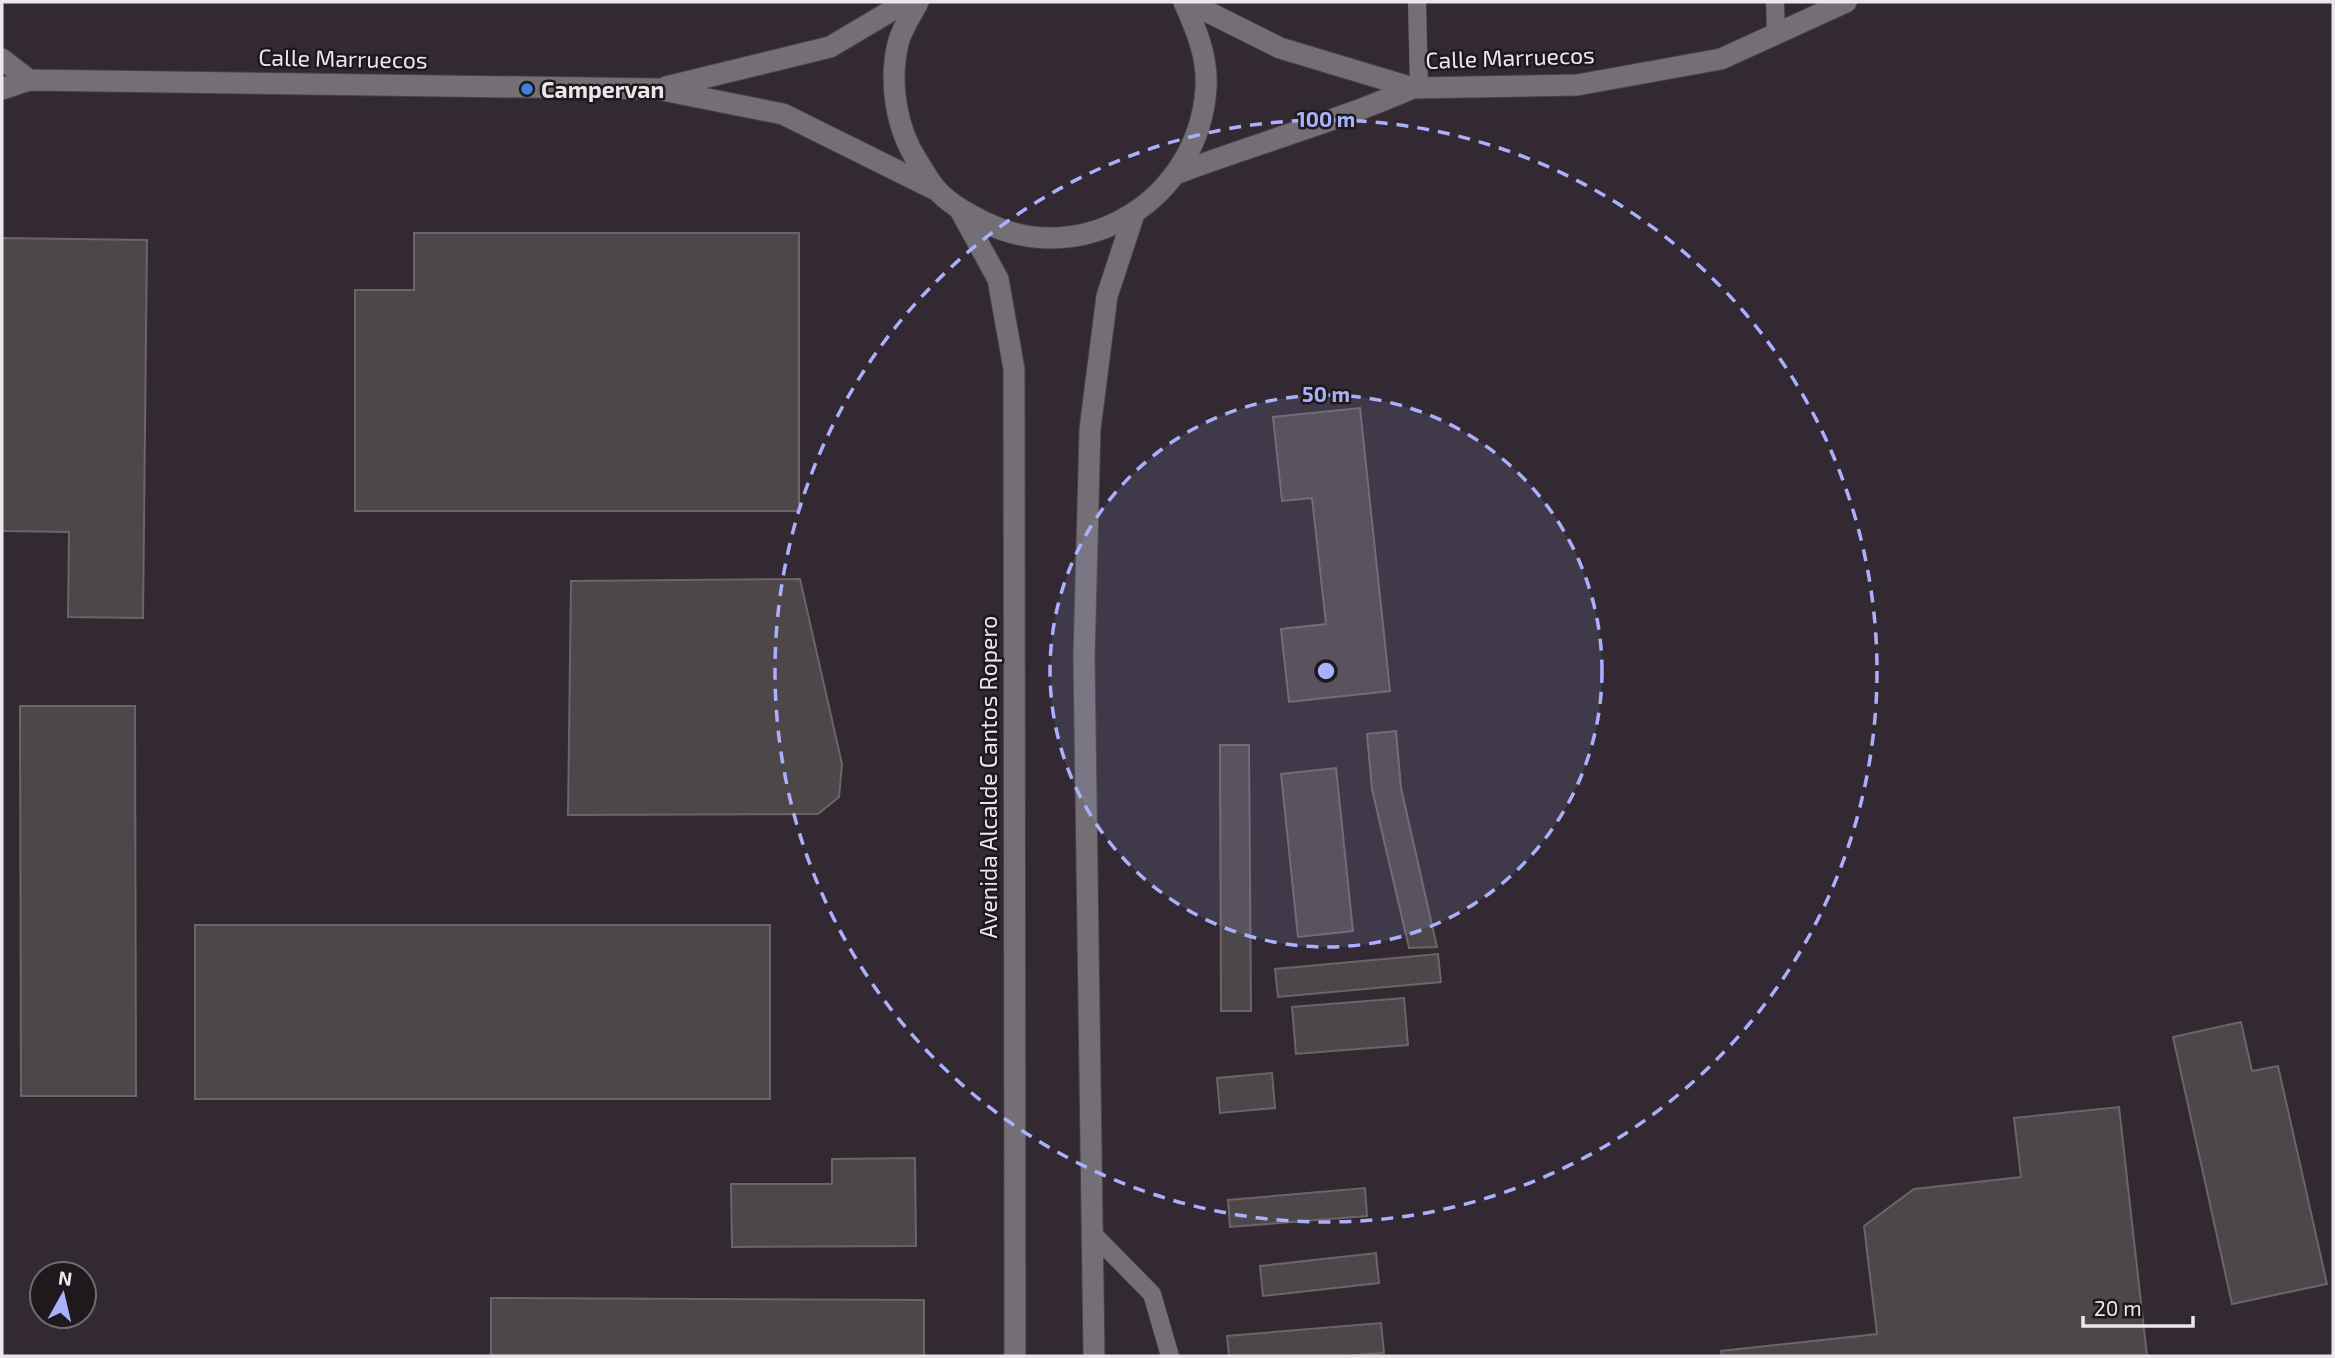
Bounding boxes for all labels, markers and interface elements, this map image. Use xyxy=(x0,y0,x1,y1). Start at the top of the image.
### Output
street label: Calle Marruecos xyxy=(1425,40,1595,74)
street label: Calle Marruecos xyxy=(258,43,428,73)
place label: Campervan xyxy=(541,75,664,103)
marker: Campervan xyxy=(519,81,535,97)
text: 100 m xyxy=(1297,106,1355,131)
text: 50 m xyxy=(1302,381,1350,406)
street label: Avenida Alcalde Cantos Ropero xyxy=(974,616,1002,938)
centre of rings xyxy=(1314,659,1338,683)
north arrow xyxy=(28,1260,98,1330)
text: N xyxy=(57,1265,74,1290)
scale bar xyxy=(2083,1284,2193,1328)
text: 20 m xyxy=(2094,1295,2142,1320)

